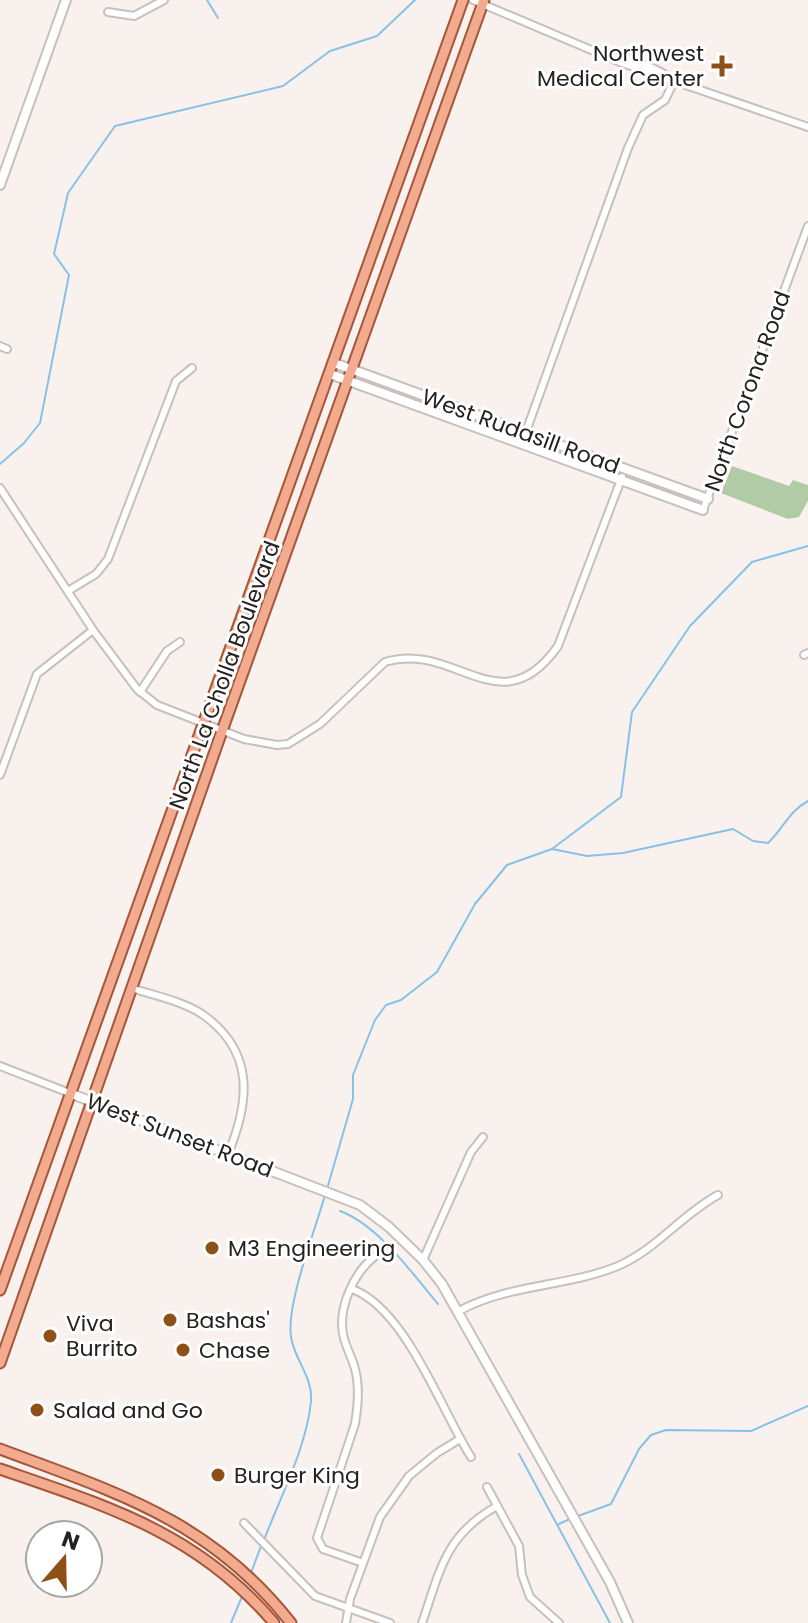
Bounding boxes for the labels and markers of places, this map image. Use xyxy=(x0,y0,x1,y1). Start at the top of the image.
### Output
place label: Northwest Medical Center xyxy=(537,38,704,94)
marker: Northwest Medical Center xyxy=(711,55,733,77)
place label: M3 Engineering xyxy=(228,1233,395,1264)
marker: M3 Engineering xyxy=(203,1239,221,1257)
place label: Bashas' xyxy=(186,1305,270,1336)
place label: Viva Burrito xyxy=(66,1308,137,1364)
marker: Bashas' xyxy=(161,1311,179,1329)
marker: Viva Burrito xyxy=(41,1327,59,1345)
place label: Chase xyxy=(199,1335,270,1366)
marker: Chase xyxy=(174,1341,192,1359)
place label: Salad and Go xyxy=(53,1395,203,1426)
marker: Salad and Go xyxy=(28,1401,46,1419)
place label: Burger King xyxy=(234,1460,360,1491)
marker: Burger King xyxy=(209,1466,227,1484)

